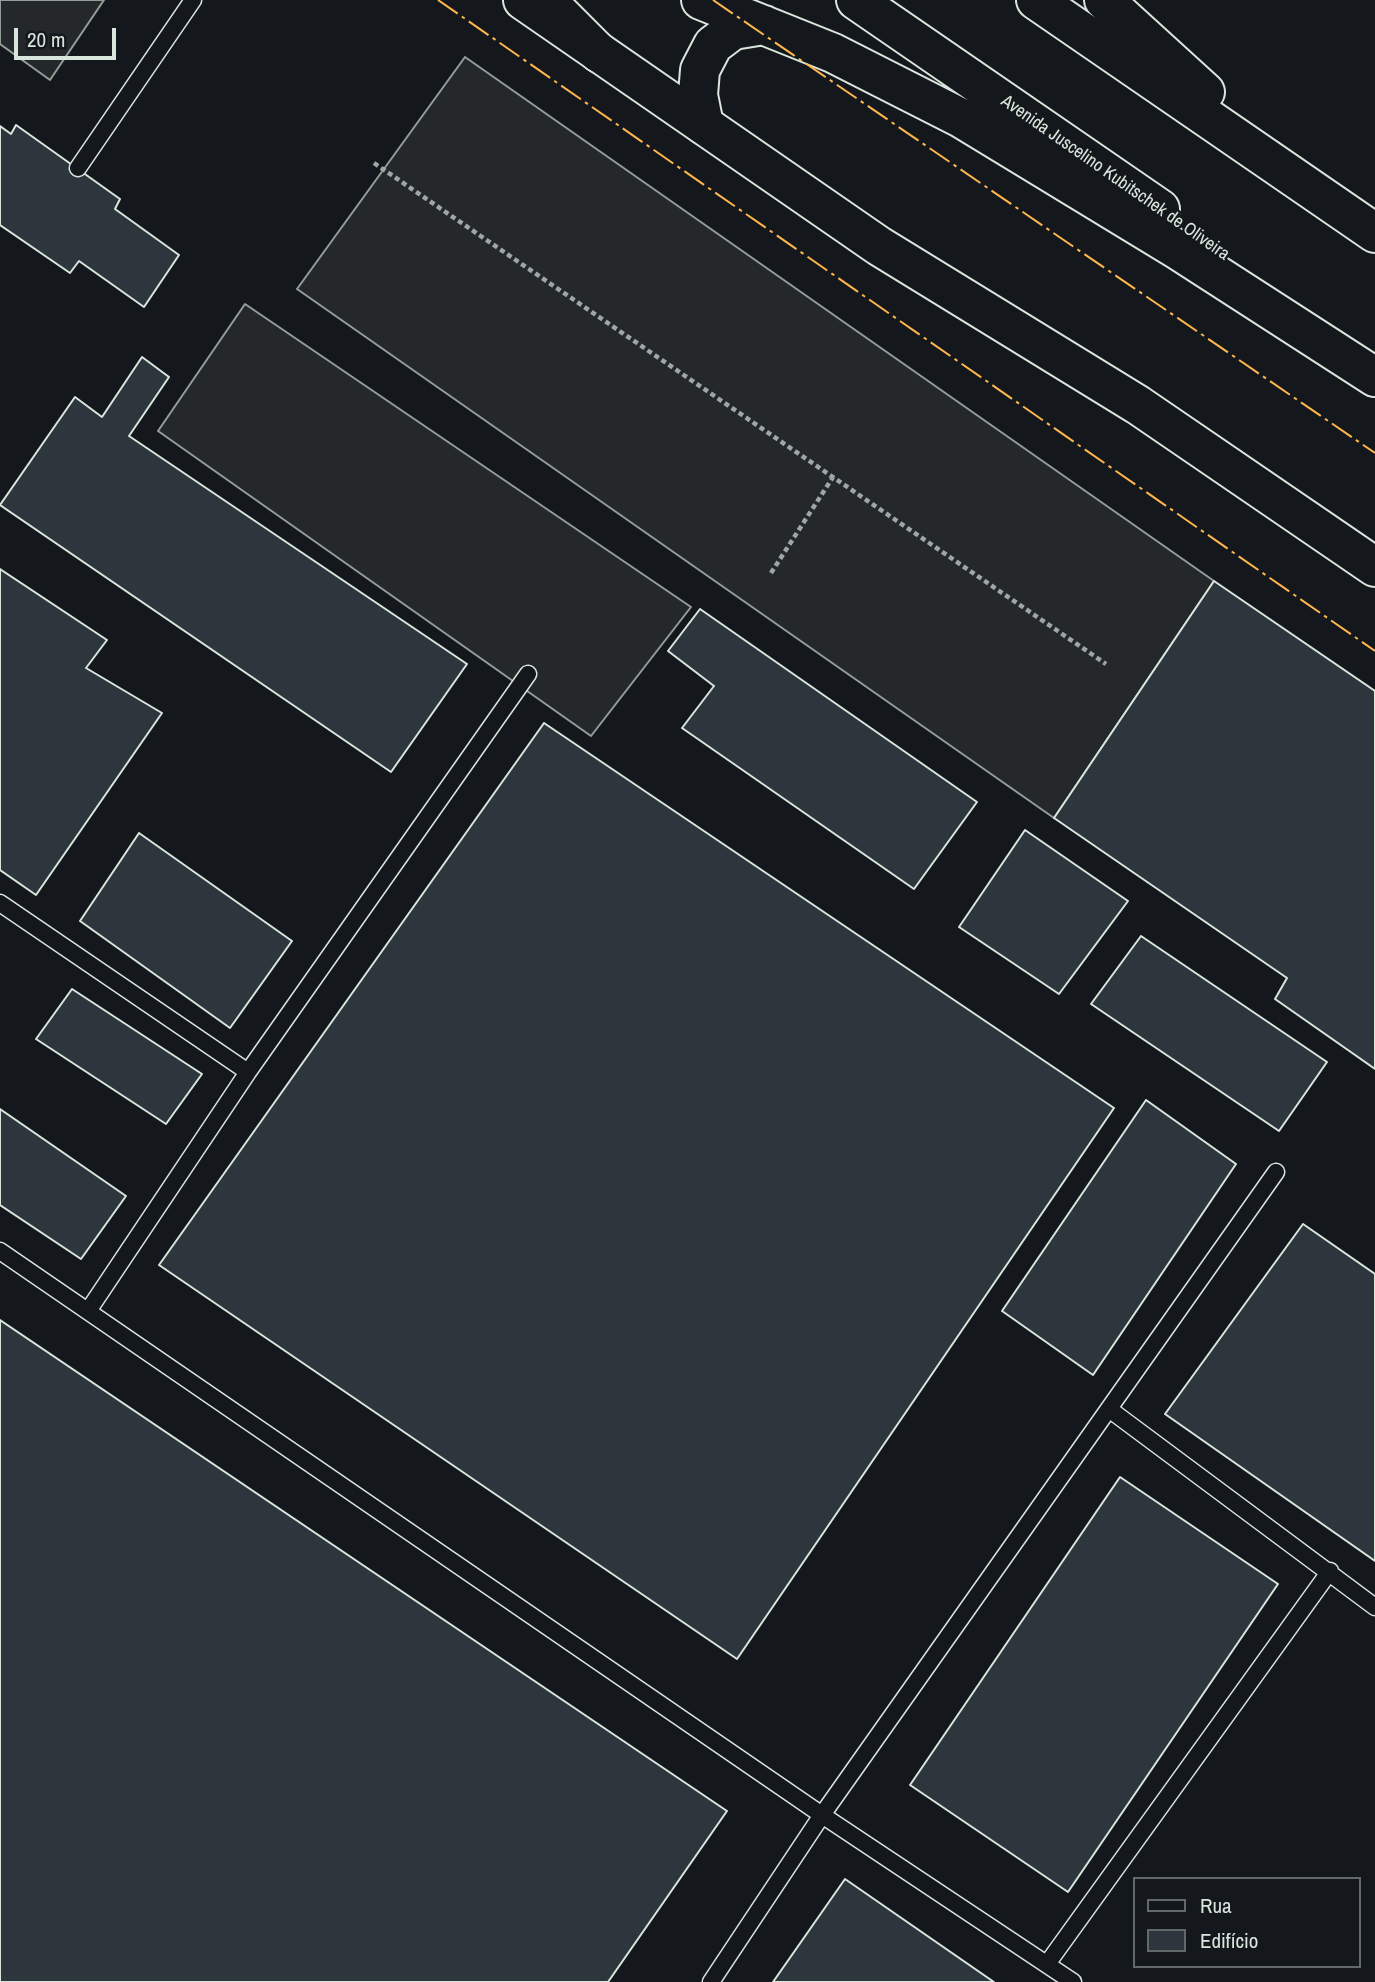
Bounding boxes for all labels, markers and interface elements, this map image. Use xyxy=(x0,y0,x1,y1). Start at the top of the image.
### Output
scale bar xyxy=(18,14,119,58)
text: 20 m xyxy=(27,25,65,54)
street label: Avenida Juscelino Kubitschek de Oliveira xyxy=(997,91,1233,265)
legend xyxy=(1134,1877,1361,1968)
text: Rua xyxy=(1200,1891,1232,1920)
text: Edifício xyxy=(1200,1926,1258,1955)

